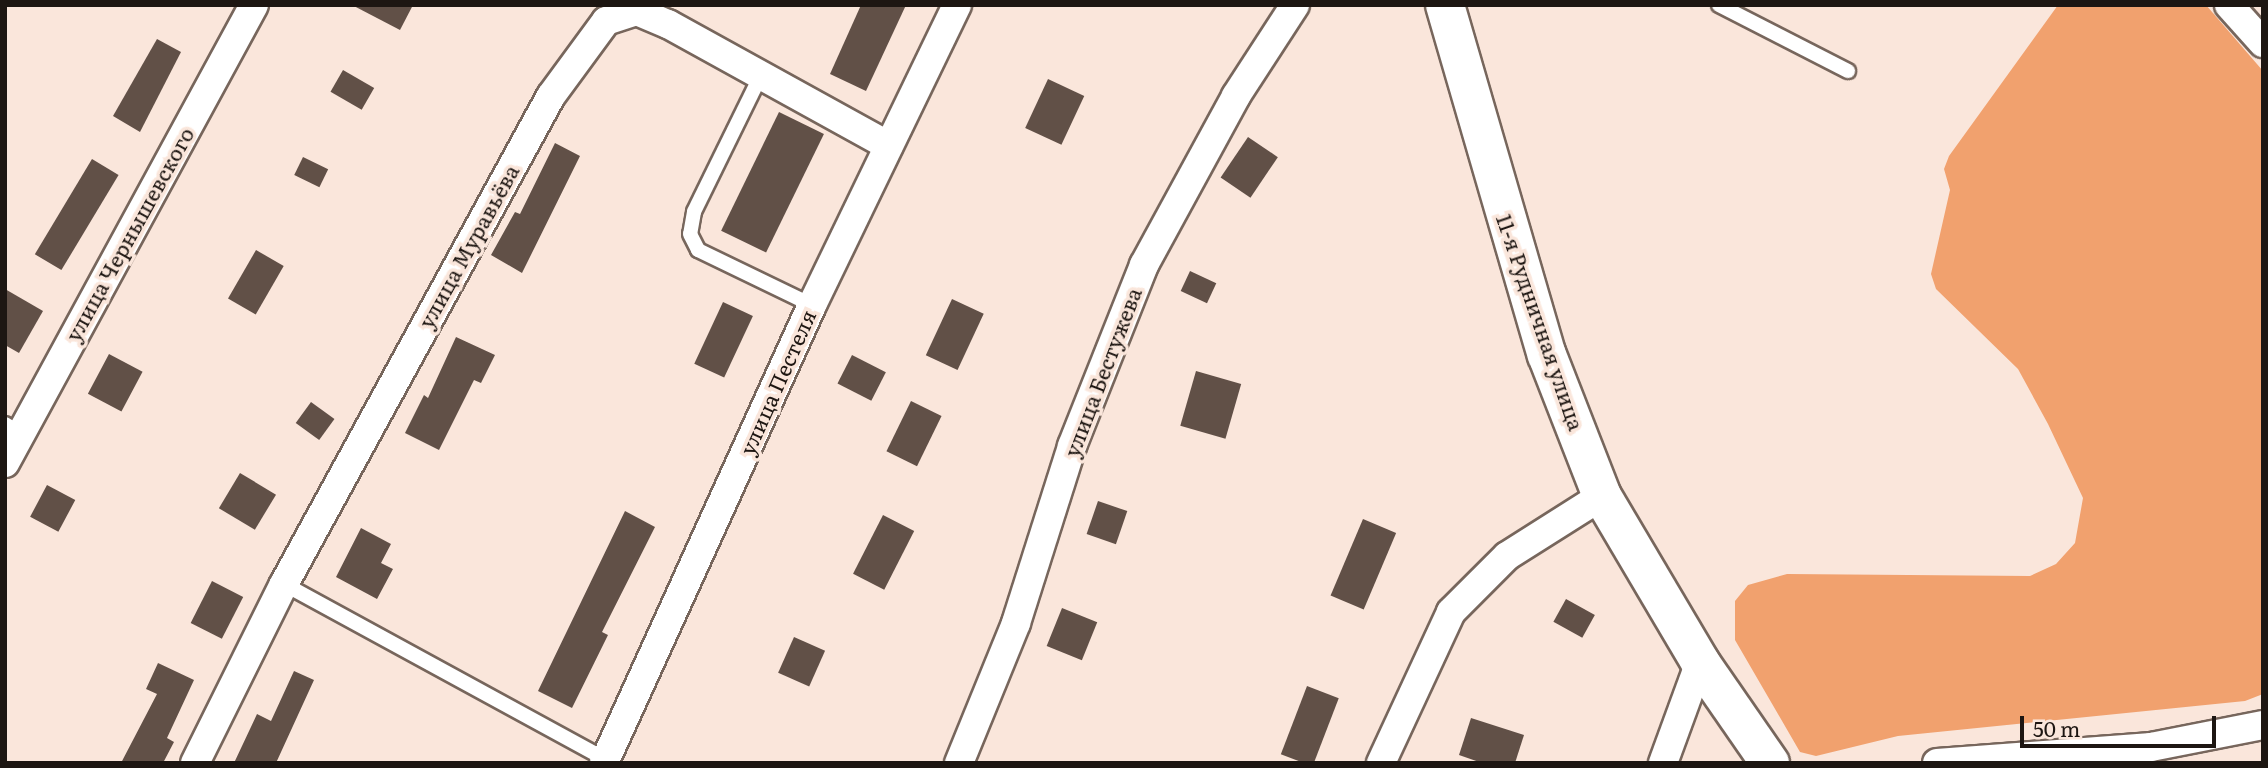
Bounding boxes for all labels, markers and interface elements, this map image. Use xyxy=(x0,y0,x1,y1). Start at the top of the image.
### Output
street label: улица Чернышевского xyxy=(60,123,198,345)
street label: улица Муравьёва xyxy=(413,160,523,332)
street label: 11-я Рудничная улица xyxy=(1492,211,1590,433)
street label: улица Бестужева xyxy=(1058,284,1146,460)
street label: улица Пестеля xyxy=(734,305,820,459)
scale bar xyxy=(2023,702,2219,746)
text: 50 m xyxy=(2033,712,2080,743)

